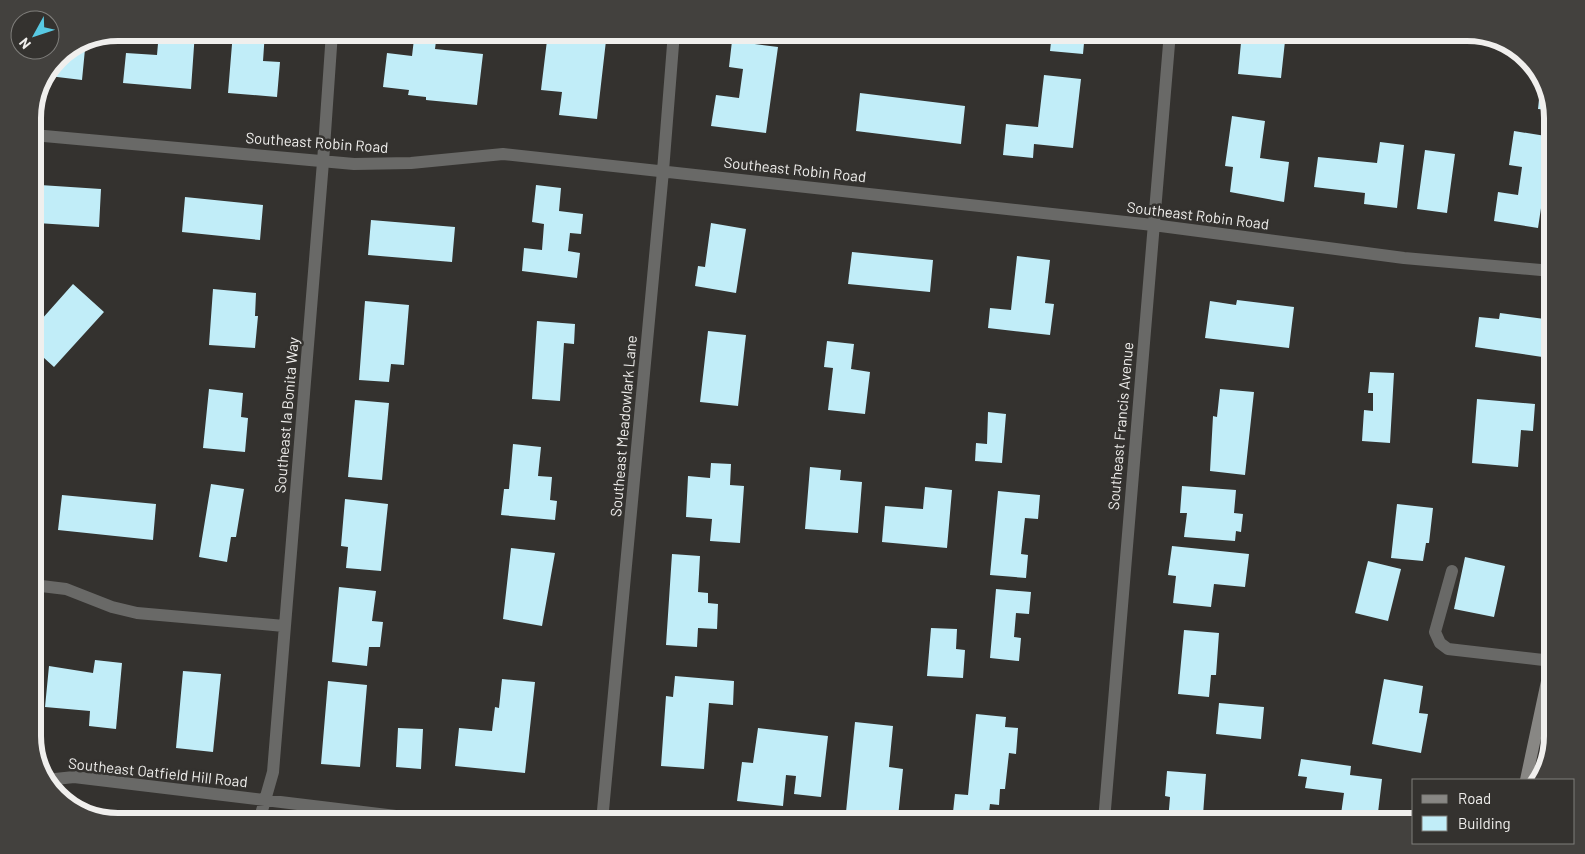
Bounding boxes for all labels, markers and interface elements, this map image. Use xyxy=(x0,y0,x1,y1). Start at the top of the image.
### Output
north arrow xyxy=(10,10,60,60)
text: N xyxy=(15,35,34,53)
street label: Southeast Robin Road xyxy=(245,128,389,156)
street label: Southeast Robin Road xyxy=(723,153,867,185)
street label: Southeast Robin Road xyxy=(1126,197,1270,233)
street label: Southeast Meadowlark Lane xyxy=(606,334,640,518)
street label: Southeast la Bonita Way xyxy=(270,336,302,494)
street label: Southeast Francis Avenue xyxy=(1104,341,1136,511)
street label: Southeast Oatfield Hill Road xyxy=(67,754,249,790)
legend xyxy=(1412,779,1575,844)
text: Road xyxy=(1458,789,1491,807)
text: Building xyxy=(1458,814,1511,832)

